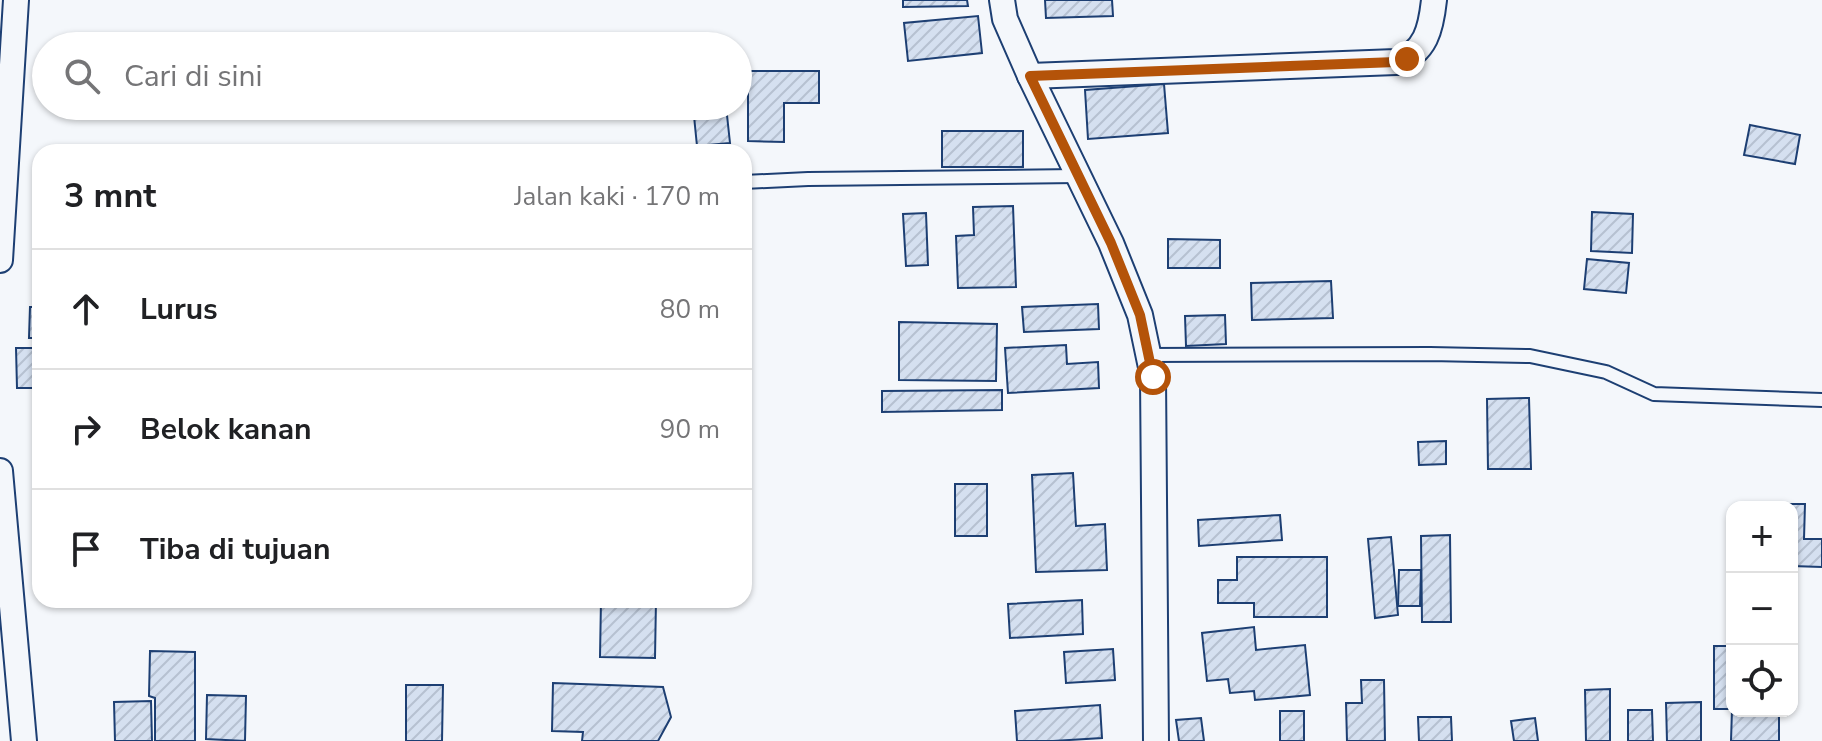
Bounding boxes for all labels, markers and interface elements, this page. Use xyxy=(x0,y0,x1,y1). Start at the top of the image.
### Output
search box xyxy=(32,32,752,120)
route end xyxy=(1389,41,1425,77)
icon: search xyxy=(60,54,104,98)
text: Cari di sini xyxy=(124,56,263,97)
text: 3 mnt xyxy=(64,173,156,219)
text: Jalan kaki · 170 m xyxy=(514,179,720,214)
icon: ahead xyxy=(64,287,108,331)
text: Lurus xyxy=(140,289,218,330)
text: 80 m xyxy=(660,292,720,327)
route start xyxy=(1135,359,1171,395)
icon: right xyxy=(64,407,108,451)
text: Belok kanan xyxy=(140,409,312,450)
text: 90 m xyxy=(660,412,720,447)
map controls xyxy=(1726,501,1798,717)
button: + xyxy=(1726,501,1798,573)
icon: arrive xyxy=(64,527,108,571)
text: Tiba di tujuan xyxy=(140,529,331,570)
button: − xyxy=(1726,573,1798,645)
button: locate xyxy=(1726,645,1798,717)

